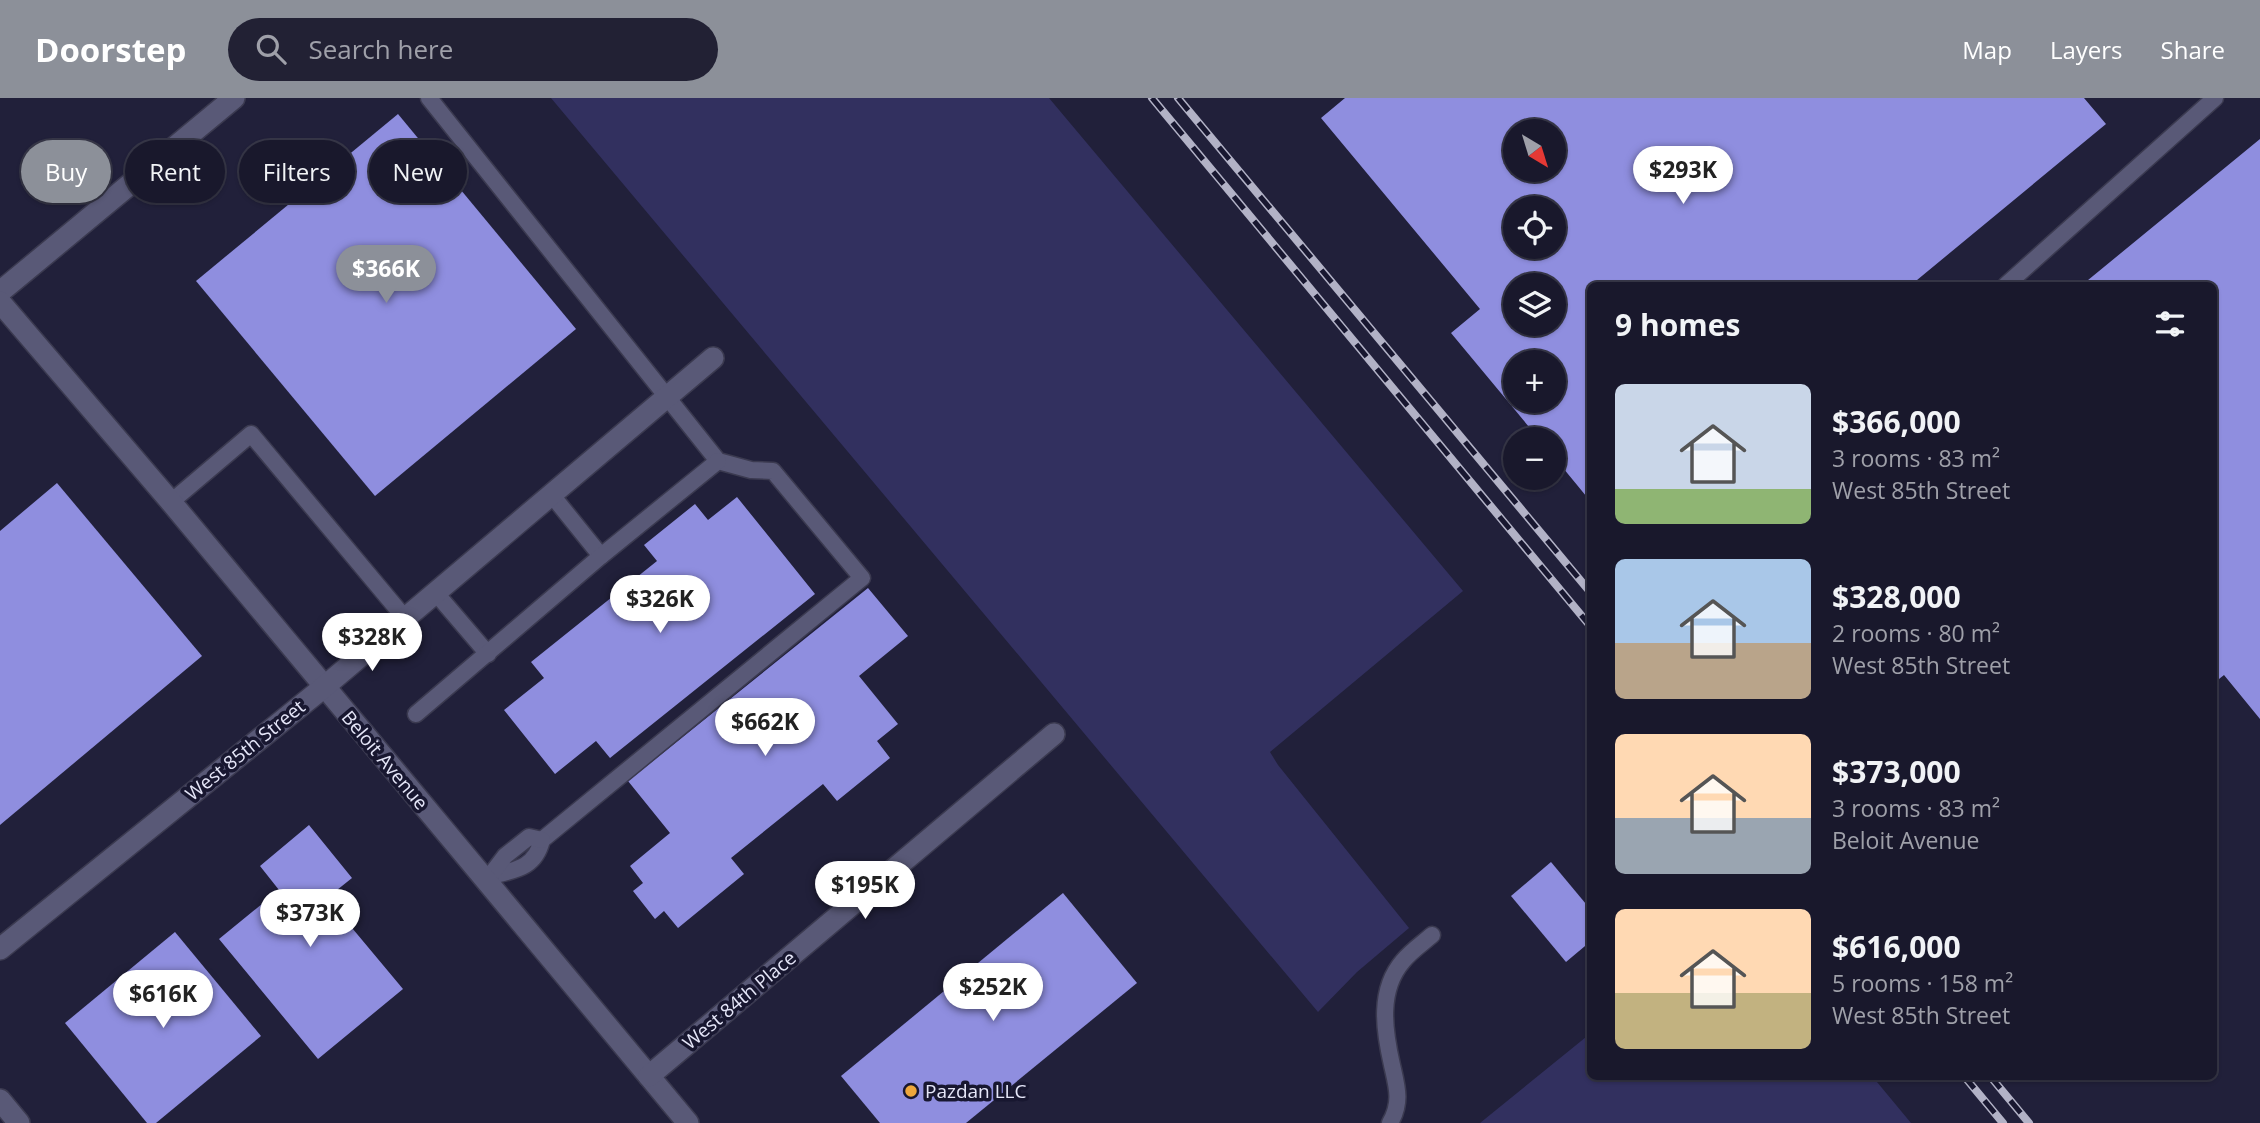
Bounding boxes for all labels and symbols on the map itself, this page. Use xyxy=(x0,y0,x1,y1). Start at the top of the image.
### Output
north arrow xyxy=(1503,119,1566,182)
pin: $293K xyxy=(1634,146,1732,206)
pin: $366K xyxy=(337,246,435,305)
pin: $326K xyxy=(611,575,709,635)
pin: $328K xyxy=(323,614,421,673)
street label: West 85th Street xyxy=(180,693,311,806)
pin: $662K xyxy=(716,698,814,758)
street label: Beloit Avenue xyxy=(336,705,434,815)
pin: $195K xyxy=(816,862,914,921)
pin: $373K xyxy=(261,890,359,949)
street label: West 84th Place xyxy=(677,945,801,1055)
pin: $252K xyxy=(944,964,1042,1023)
pin: $616K xyxy=(114,970,212,1030)
place label: Pazdan LLC xyxy=(925,1078,1026,1104)
marker: Pazdan LLC xyxy=(903,1083,919,1099)

